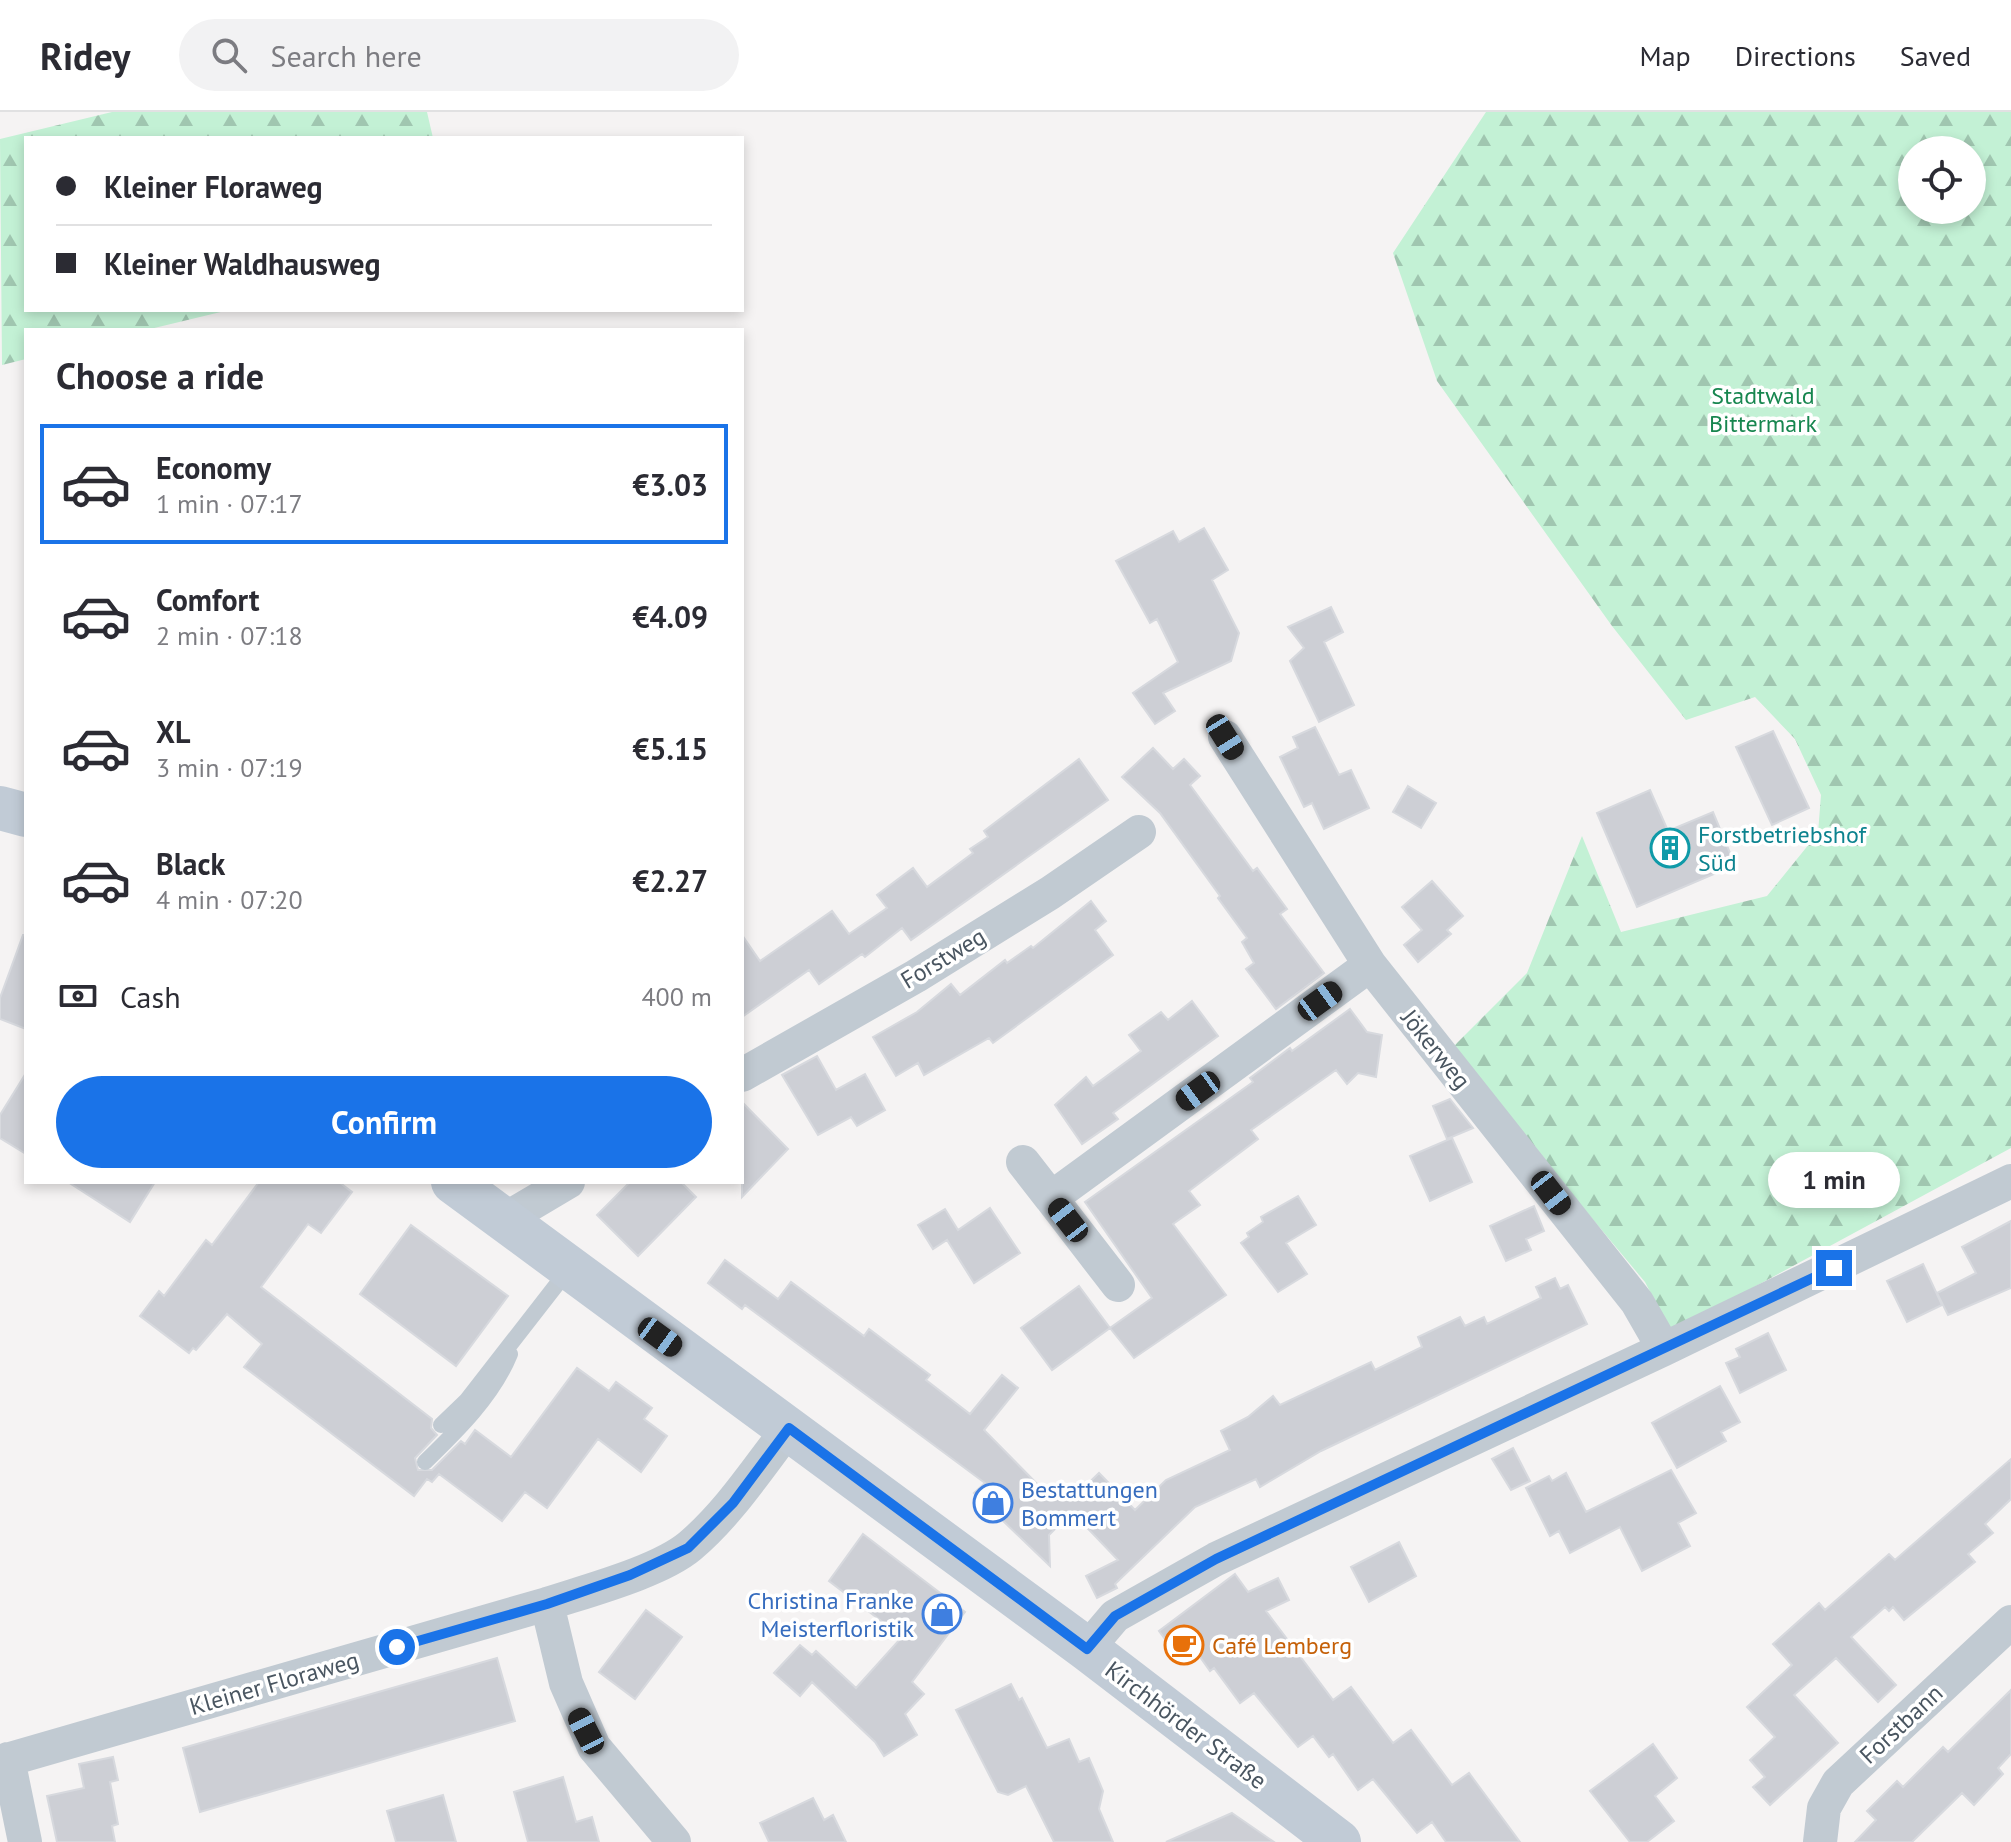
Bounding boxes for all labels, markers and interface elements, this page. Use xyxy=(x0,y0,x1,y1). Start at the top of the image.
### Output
search box xyxy=(179,19,739,91)
text: Ridey xyxy=(40,31,131,80)
icon: search xyxy=(207,33,251,77)
text: Search here xyxy=(271,36,422,75)
text: Map xyxy=(1640,37,1691,74)
text: Directions xyxy=(1735,37,1856,74)
text: Saved xyxy=(1900,37,1971,74)
map controls xyxy=(1898,136,1986,224)
button: locate xyxy=(1898,136,1986,224)
text: Kleiner Floraweg xyxy=(104,167,323,206)
text: Kleiner Waldhausweg xyxy=(104,244,381,283)
text: Choose a ride xyxy=(56,352,264,399)
park label: Stadtwald Bittermark xyxy=(1709,380,1817,439)
icon: car xyxy=(60,448,132,520)
text: Economy xyxy=(156,448,271,487)
text: €3.03 xyxy=(633,465,708,504)
text: 1 min · 07:17 xyxy=(156,487,303,520)
icon: car xyxy=(60,580,132,652)
text: Comfort xyxy=(156,580,259,619)
text: €4.09 xyxy=(633,597,708,636)
text: 2 min · 07:18 xyxy=(156,619,303,652)
car xyxy=(1202,710,1248,764)
icon: car xyxy=(60,712,132,784)
text: XL xyxy=(156,712,190,751)
text: €5.15 xyxy=(633,729,708,768)
text: 3 min · 07:19 xyxy=(156,751,303,784)
place label: Forstbetriebshof Süd xyxy=(1698,819,1868,878)
building icon: Forstbetriebshof Süd xyxy=(1649,827,1691,869)
icon: car xyxy=(60,844,132,916)
text: Black xyxy=(156,844,225,883)
text: €2.27 xyxy=(633,861,708,900)
text: 4 min · 07:20 xyxy=(156,883,303,916)
street label: Forstweg xyxy=(895,921,991,995)
icon: cash xyxy=(56,974,100,1018)
text: Cash xyxy=(120,977,181,1016)
car xyxy=(1294,977,1346,1025)
text: 400 m xyxy=(641,980,712,1013)
street label: Jökerweg xyxy=(1394,1002,1478,1095)
car xyxy=(1172,1067,1224,1115)
button: Confirm xyxy=(56,1076,712,1168)
callout: 1 min xyxy=(1768,1152,1900,1208)
text: 1 min xyxy=(1802,1163,1866,1196)
car xyxy=(1527,1167,1575,1219)
car xyxy=(1044,1194,1092,1246)
route end xyxy=(1816,1250,1852,1286)
car xyxy=(634,1313,686,1361)
place label: Bestattungen Bommert xyxy=(1021,1474,1158,1533)
shop icon: Bestattungen Bommert xyxy=(972,1482,1014,1524)
place label: Christina Franke Meisterfloristik xyxy=(747,1585,914,1644)
shop icon: Christina Franke Meisterfloristik xyxy=(921,1593,963,1635)
cafe icon: Café Lemberg xyxy=(1163,1624,1205,1666)
route start xyxy=(379,1629,415,1665)
place label: Café Lemberg xyxy=(1212,1630,1352,1661)
street label: Kleiner Floraweg xyxy=(186,1644,362,1722)
street label: Kirchhörder Straße xyxy=(1099,1654,1273,1796)
street label: Forstbann xyxy=(1853,1678,1949,1770)
car xyxy=(564,1704,608,1758)

